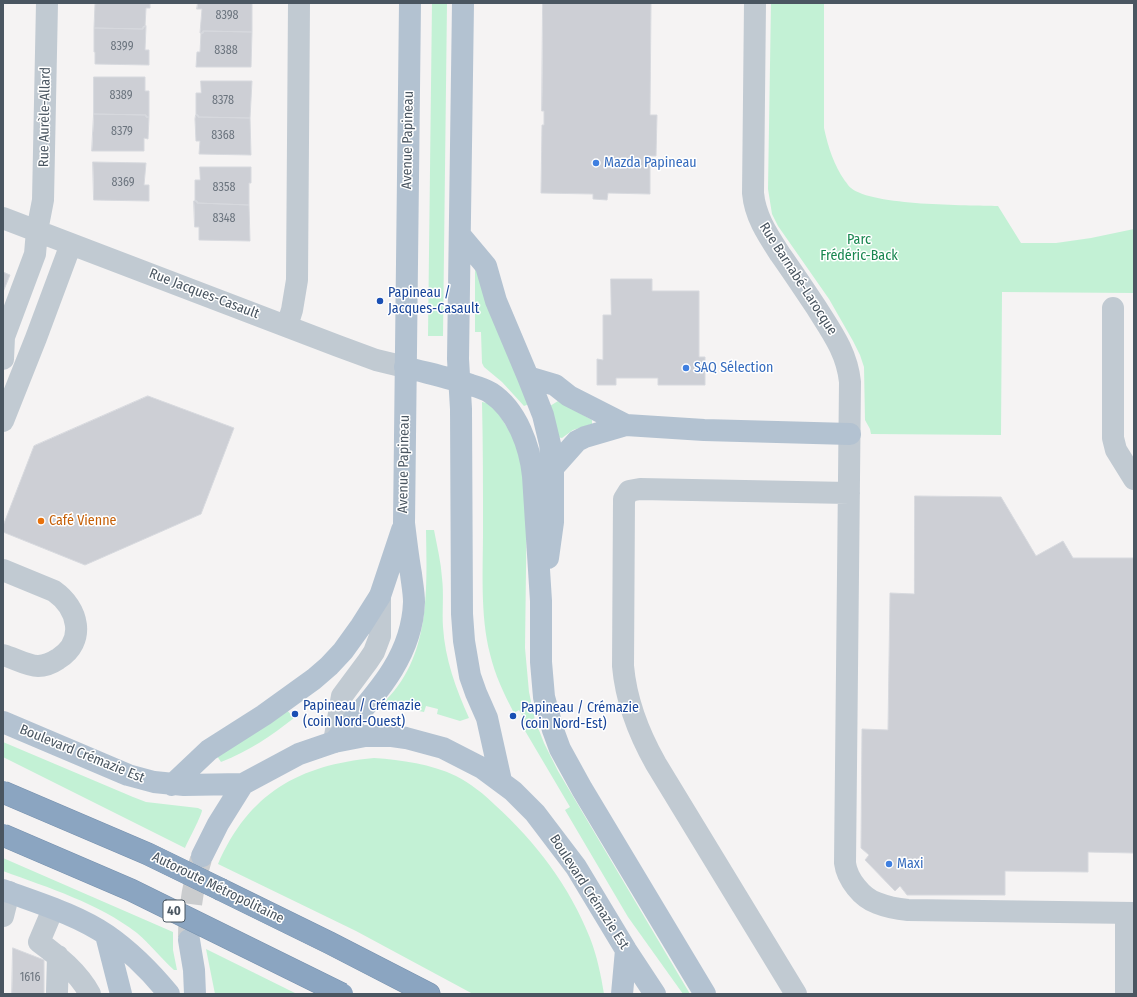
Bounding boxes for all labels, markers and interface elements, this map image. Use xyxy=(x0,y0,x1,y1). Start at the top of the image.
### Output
house number: 8398 xyxy=(215,9,239,23)
house number: 8399 xyxy=(111,40,133,54)
house number: 8388 xyxy=(214,44,238,58)
street label: Rue Aurèle-Allard xyxy=(36,67,54,167)
house number: 8389 xyxy=(109,89,133,103)
street label: Avenue Papineau xyxy=(399,91,417,189)
house number: 8378 xyxy=(212,94,234,108)
house number: 8379 xyxy=(111,125,133,139)
house number: 8368 xyxy=(211,129,235,143)
place label: Mazda Papineau xyxy=(604,155,697,171)
marker: Mazda Papineau xyxy=(591,158,601,168)
house number: 8369 xyxy=(111,176,135,190)
house number: 8358 xyxy=(213,181,235,195)
house number: 8348 xyxy=(212,212,236,226)
street label: Rue Barnabé-Larocque xyxy=(755,220,841,338)
park label: Parc Frédéric-Back xyxy=(820,232,898,264)
street label: Rue Jacques-Casault xyxy=(147,265,261,323)
place label: Papineau / Jacques-Casault xyxy=(388,285,479,318)
marker: Papineau / Jacques-Casault xyxy=(375,296,385,306)
place label: SAQ Sélection xyxy=(694,360,773,376)
marker: SAQ Sélection xyxy=(681,363,691,373)
street label: Avenue Papineau xyxy=(395,415,413,513)
place label: Café Vienne xyxy=(49,513,116,529)
marker: Café Vienne xyxy=(36,516,46,526)
place label: Papineau / Crémazie (coin Nord-Ouest) xyxy=(303,698,421,730)
place label: Papineau / Crémazie (coin Nord-Est) xyxy=(521,700,639,732)
marker: Papineau / Crémazie (coin Nord-Ouest) xyxy=(290,709,300,719)
marker: Papineau / Crémazie (coin Nord-Est) xyxy=(508,711,518,721)
street label: Boulevard Crémazie Est xyxy=(17,721,147,787)
street label: Boulevard Crémazie Est xyxy=(546,832,632,952)
street label: Autoroute Métropolitaine xyxy=(149,849,287,927)
place label: Maxi xyxy=(897,856,923,872)
marker: Maxi xyxy=(884,859,894,869)
road number: 40 xyxy=(163,900,185,922)
house number: 1616 xyxy=(20,971,40,985)

